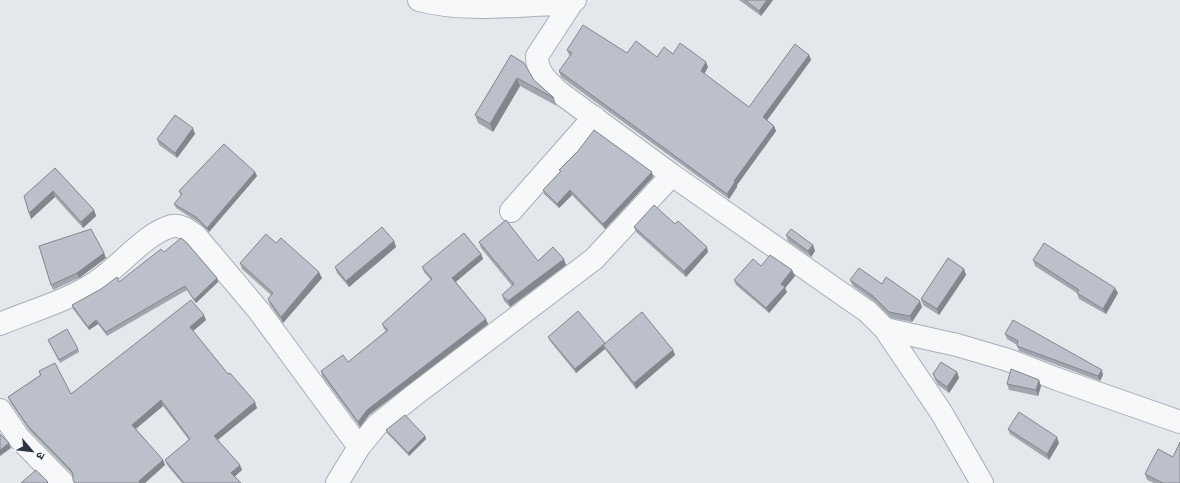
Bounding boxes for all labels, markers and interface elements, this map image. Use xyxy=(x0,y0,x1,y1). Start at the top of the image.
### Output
north arrow xyxy=(12,431,52,471)
text: उ xyxy=(32,449,49,463)

